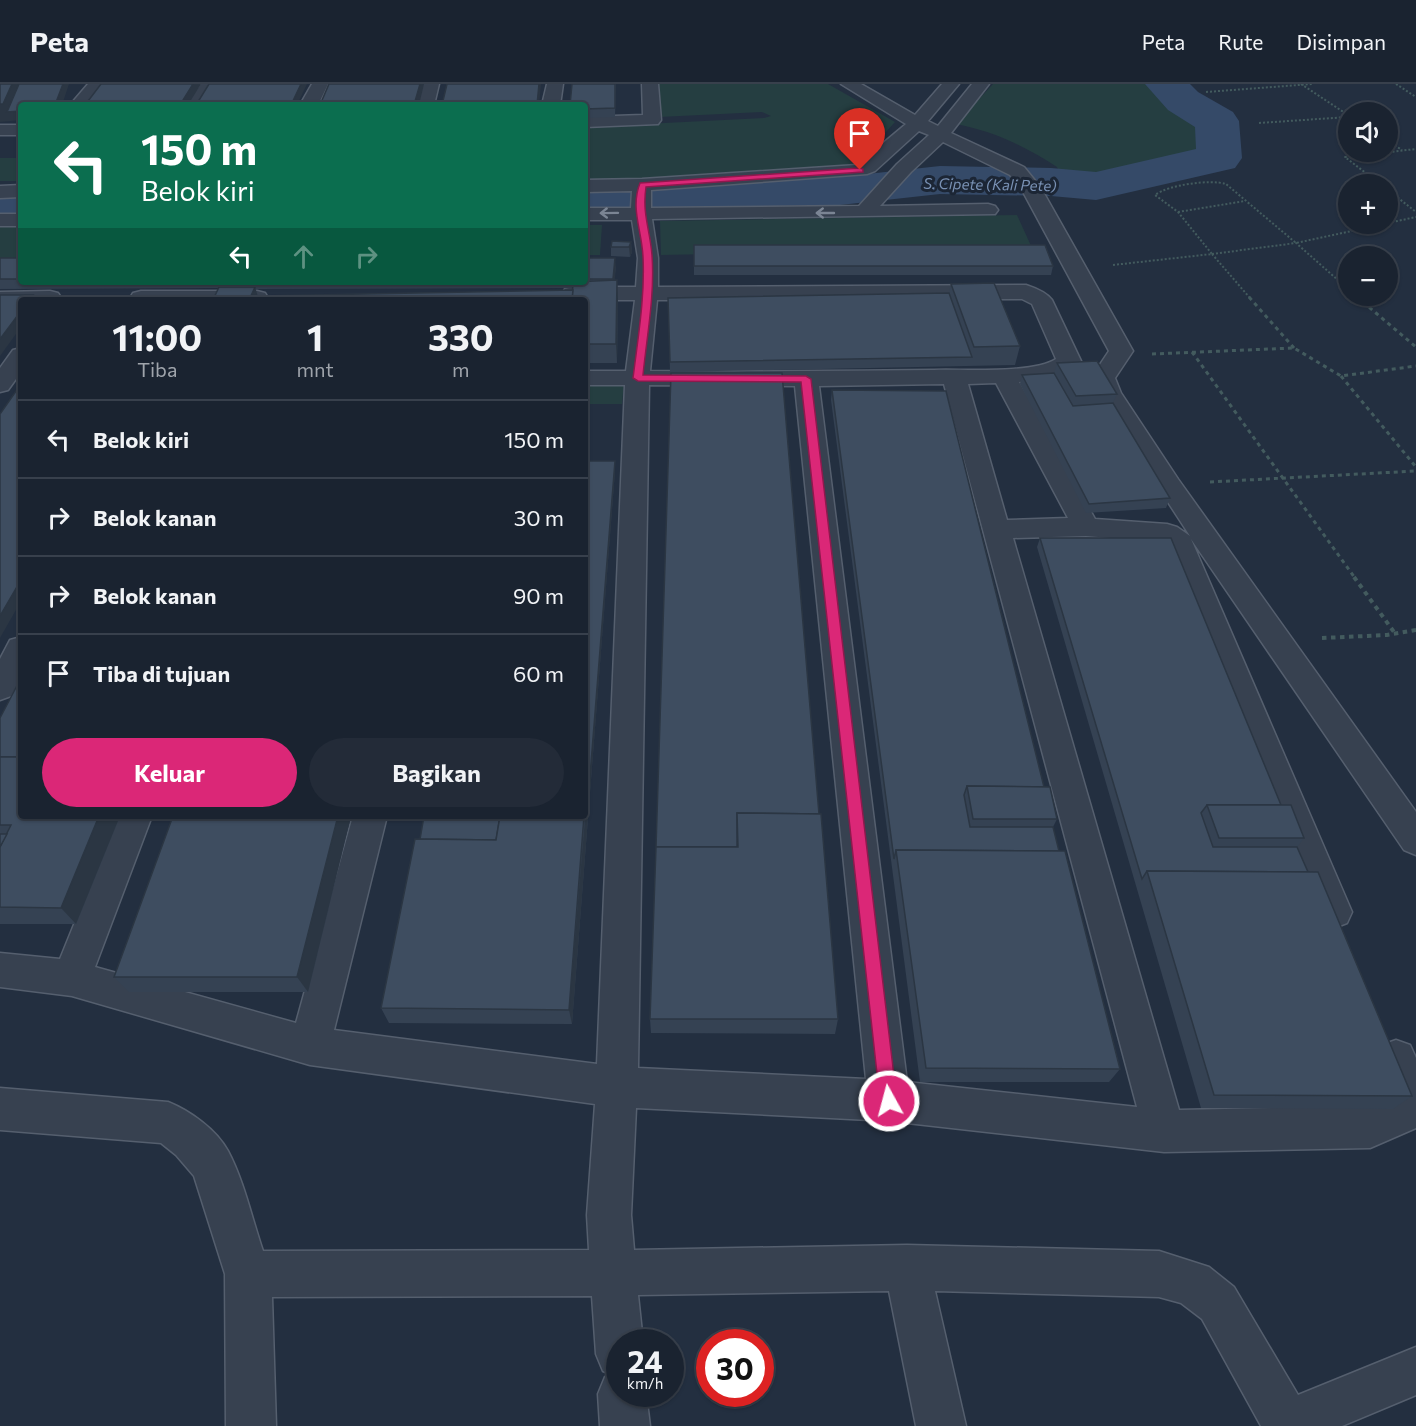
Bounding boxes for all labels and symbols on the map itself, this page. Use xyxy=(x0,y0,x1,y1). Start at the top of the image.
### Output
pin xyxy=(834,108,885,170)
water label: S. Cipete (Kali Pete) xyxy=(923,174,1057,194)
one-way arrow xyxy=(815,207,835,219)
one-way arrow xyxy=(599,208,619,219)
position arrow xyxy=(857,1069,921,1133)
speed limit sign: 30 xyxy=(696,1329,774,1407)

